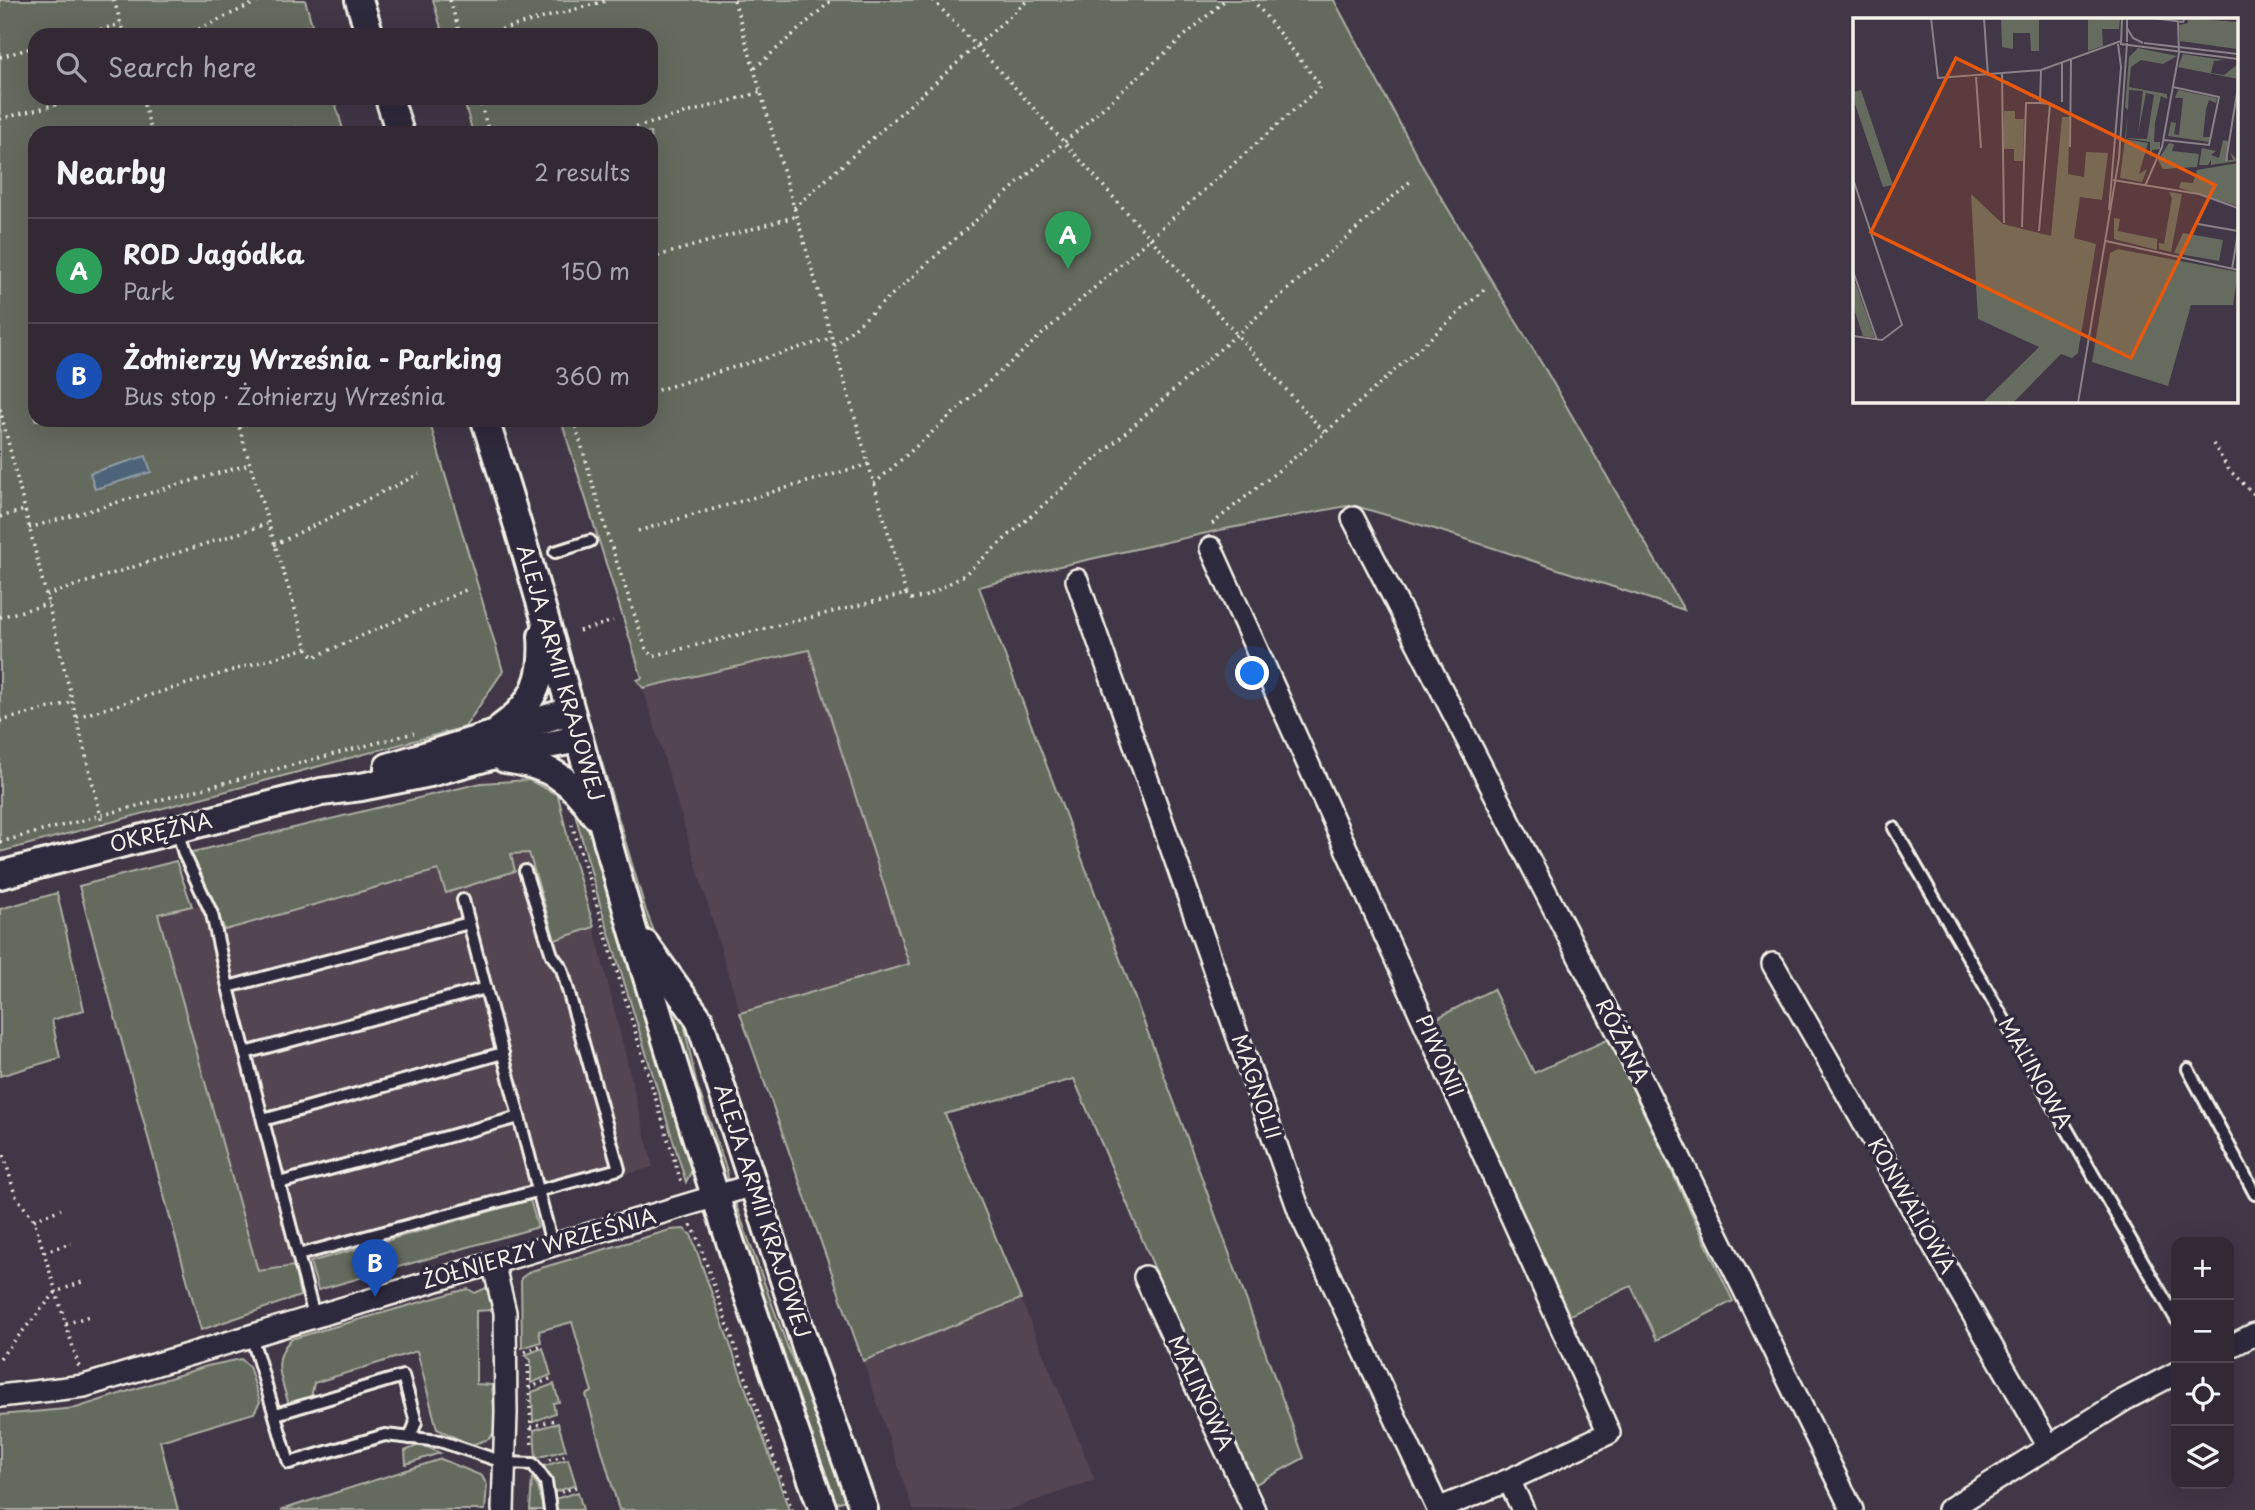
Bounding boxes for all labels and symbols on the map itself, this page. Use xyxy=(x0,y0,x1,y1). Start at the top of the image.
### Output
inset map xyxy=(1853,18,2238,402)
pin: A xyxy=(1045,211,1091,269)
street label: ALEJA ARMII KRAJOWEJ xyxy=(510,540,614,805)
your location xyxy=(1235,656,1269,690)
street label: OKRĘŻNA xyxy=(106,803,215,859)
street label: RÓŻANA xyxy=(1589,992,1659,1088)
street label: PIWONII xyxy=(1408,1009,1473,1102)
street label: MALINOWA xyxy=(1992,1010,2082,1134)
street label: MAGNOLII xyxy=(1225,1029,1291,1143)
street label: ALEJA ARMII KRAJOWEJ xyxy=(708,1079,820,1342)
street label: KONWALIOWA xyxy=(1861,1131,1965,1279)
street label: ŻOŁNIERZY WRZEŚNIA xyxy=(418,1198,659,1296)
pin: B xyxy=(352,1239,398,1297)
street label: MALINOWA xyxy=(1161,1329,1243,1455)

